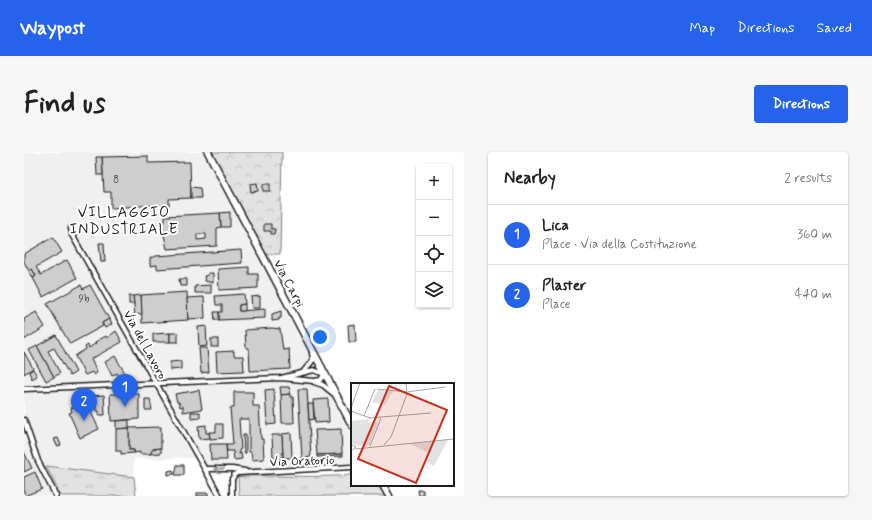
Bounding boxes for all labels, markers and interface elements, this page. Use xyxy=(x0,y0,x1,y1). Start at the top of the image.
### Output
text: Waypost xyxy=(20,16,85,41)
text: Map xyxy=(689,19,715,37)
text: Directions xyxy=(737,19,795,37)
text: Saved xyxy=(817,19,852,37)
button: Directions xyxy=(754,85,848,123)
text: Find us xyxy=(24,86,105,123)
map controls xyxy=(416,164,452,308)
button: + xyxy=(416,164,452,200)
text: Nearby xyxy=(504,167,556,189)
text: 2 results xyxy=(785,170,832,187)
house number: 8 xyxy=(113,173,119,187)
button: − xyxy=(416,200,452,236)
district label: VILLAGGIO INDUSTRIALE xyxy=(69,203,179,240)
text: Lica xyxy=(542,216,569,236)
text: 1 xyxy=(514,226,520,243)
text: 360 m xyxy=(797,226,832,243)
button: locate xyxy=(416,236,452,272)
text: Place · Via della Costituzione xyxy=(542,236,697,253)
street label: Via Carpi xyxy=(269,257,308,311)
button: layers xyxy=(416,272,452,308)
text: Plaster xyxy=(542,276,586,296)
text: 2 xyxy=(514,286,520,303)
text: 440 m xyxy=(795,286,832,303)
house number: 9b xyxy=(79,292,89,306)
text: Place xyxy=(542,296,571,313)
street label: Via del Lavoro xyxy=(119,307,171,382)
your location xyxy=(310,327,330,347)
pin: 1 xyxy=(112,374,138,407)
inset map xyxy=(351,383,454,486)
pin: 2 xyxy=(71,388,97,421)
street label: Via Oratorio xyxy=(269,452,335,471)
one-way arrow xyxy=(212,466,225,472)

